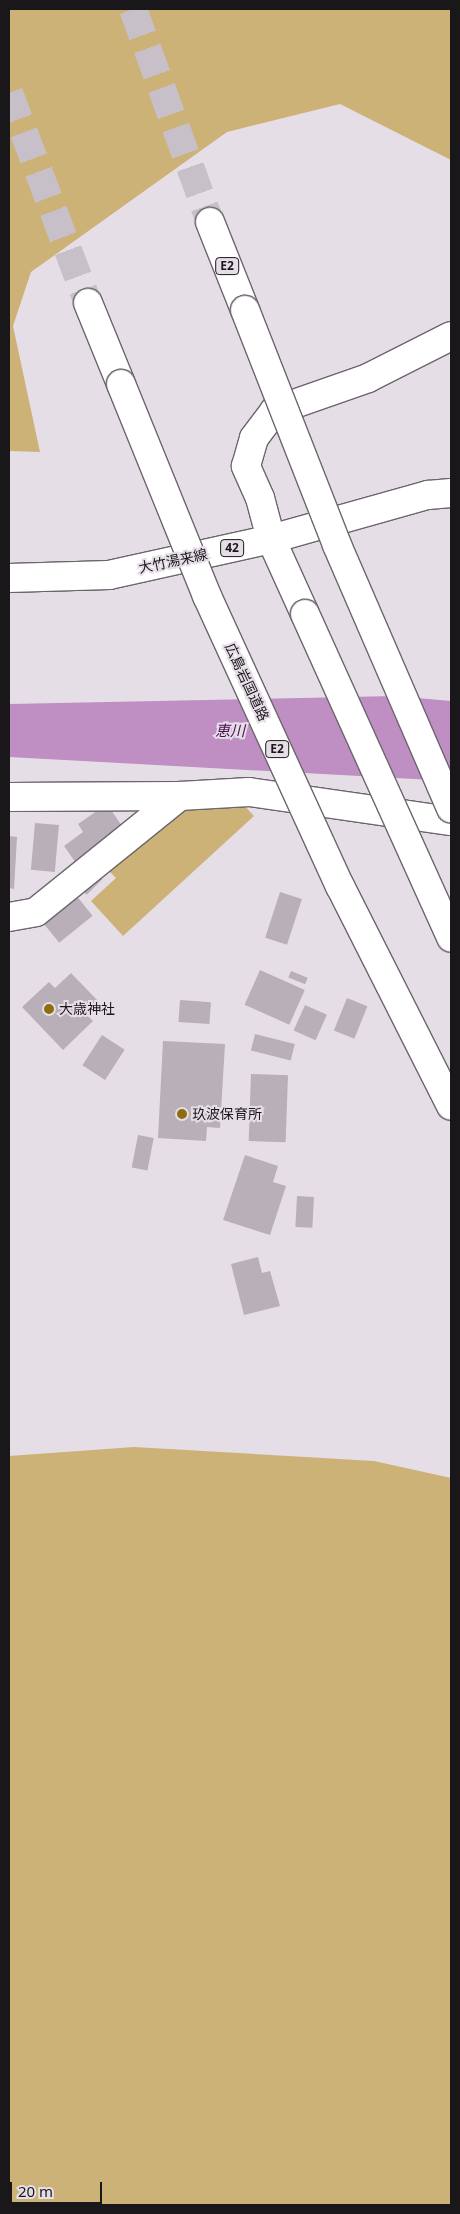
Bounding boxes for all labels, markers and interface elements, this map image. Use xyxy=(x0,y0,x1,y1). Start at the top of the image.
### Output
road number: E2 xyxy=(214,256,240,276)
road number: 42 xyxy=(220,538,244,558)
street label: 大竹湯来線 xyxy=(137,546,209,576)
street label: 広島岩国道路 xyxy=(222,640,272,724)
water label: 恵川 xyxy=(215,722,245,740)
road number: E2 xyxy=(264,740,290,759)
place label: 大歳神社 xyxy=(59,1001,115,1017)
marker: 大歳神社 xyxy=(43,1003,55,1015)
place label: 玖波保育所 xyxy=(192,1106,262,1122)
marker: 玖波保育所 xyxy=(176,1108,188,1120)
scale bar xyxy=(12,2172,105,2204)
text: 20 m xyxy=(18,2181,53,2201)

